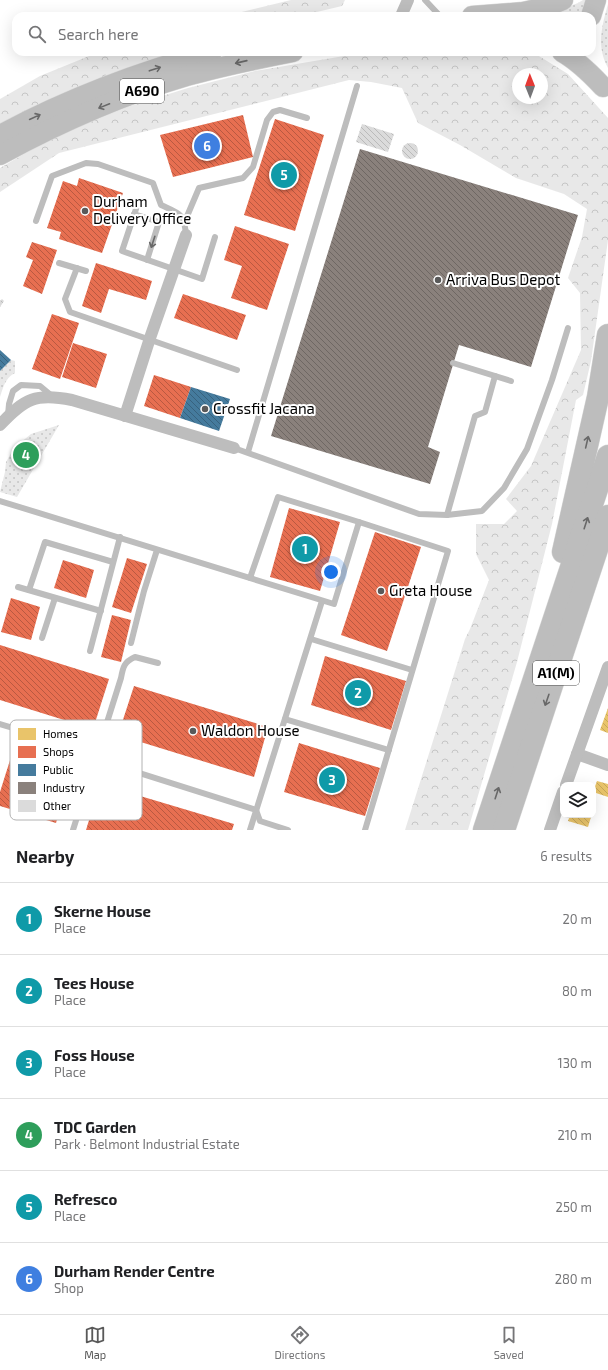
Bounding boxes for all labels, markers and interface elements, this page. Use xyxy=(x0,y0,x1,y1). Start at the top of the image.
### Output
search box xyxy=(12,12,596,56)
icon: search xyxy=(26,23,48,45)
text: Search here xyxy=(58,25,139,43)
one-way arrow xyxy=(235,59,248,67)
one-way arrow xyxy=(149,64,161,72)
north arrow xyxy=(512,68,548,104)
road number: A690 xyxy=(120,79,164,103)
one-way arrow xyxy=(99,103,111,110)
one-way arrow xyxy=(28,113,40,120)
pin: 6 xyxy=(194,131,220,161)
pin: 5 xyxy=(271,160,297,190)
place label: Durham Delivery Office xyxy=(93,192,191,227)
marker: Durham Delivery Office xyxy=(80,206,90,216)
one-way arrow xyxy=(149,235,156,248)
place label: Arriva Bus Depot xyxy=(446,270,561,288)
marker: Arriva Bus Depot xyxy=(433,275,443,285)
place label: Crossfit Jacana xyxy=(213,399,315,417)
marker: Crossfit Jacana xyxy=(200,404,210,414)
one-way arrow xyxy=(584,436,592,449)
pin: 4 xyxy=(13,440,39,470)
one-way arrow xyxy=(583,516,590,529)
pin: 1 xyxy=(292,534,318,564)
your location xyxy=(321,562,341,582)
place label: Greta House xyxy=(389,581,472,599)
marker: Greta House xyxy=(376,586,386,596)
road number: A1(M) xyxy=(533,661,579,685)
pin: 2 xyxy=(345,678,371,708)
one-way arrow xyxy=(543,693,551,705)
legend xyxy=(10,720,142,820)
place label: Waldon House xyxy=(201,721,300,739)
marker: Waldon House xyxy=(188,726,198,736)
text: Homes xyxy=(43,727,78,740)
text: Shops xyxy=(43,745,74,758)
text: Public xyxy=(43,763,73,776)
pin: 3 xyxy=(319,765,345,795)
text: Industry xyxy=(43,781,85,794)
map controls xyxy=(560,782,596,818)
button: layers xyxy=(560,782,596,818)
one-way arrow xyxy=(493,787,501,799)
text: Other xyxy=(43,799,72,812)
text: Nearby xyxy=(16,846,74,866)
text: 6 results xyxy=(540,848,592,864)
text: Skerne House xyxy=(54,902,151,920)
text: 1 xyxy=(26,911,32,927)
text: 20 m xyxy=(563,911,592,927)
text: Place xyxy=(54,920,86,936)
text: Tees House xyxy=(54,974,134,992)
text: 2 xyxy=(25,983,33,999)
text: 80 m xyxy=(562,983,592,999)
text: Place xyxy=(54,992,86,1008)
text: Foss House xyxy=(54,1046,135,1064)
text: 3 xyxy=(25,1055,33,1071)
text: 130 m xyxy=(557,1055,592,1071)
text: Place xyxy=(54,1064,86,1080)
text: TDC Garden xyxy=(54,1118,136,1136)
text: 4 xyxy=(25,1127,33,1143)
text: 210 m xyxy=(557,1127,592,1143)
text: Park · Belmont Industrial Estate xyxy=(54,1136,240,1152)
text: Refresco xyxy=(54,1190,117,1208)
text: 5 xyxy=(25,1199,33,1215)
text: 250 m xyxy=(556,1199,592,1215)
text: Place xyxy=(54,1208,86,1224)
text: Durham Render Centre xyxy=(54,1262,215,1280)
text: 6 xyxy=(25,1271,33,1287)
text: 280 m xyxy=(555,1271,592,1287)
text: Shop xyxy=(54,1280,84,1296)
tab: Map xyxy=(84,1324,106,1361)
tab: Directions xyxy=(275,1324,325,1361)
tab: Saved xyxy=(494,1324,524,1361)

